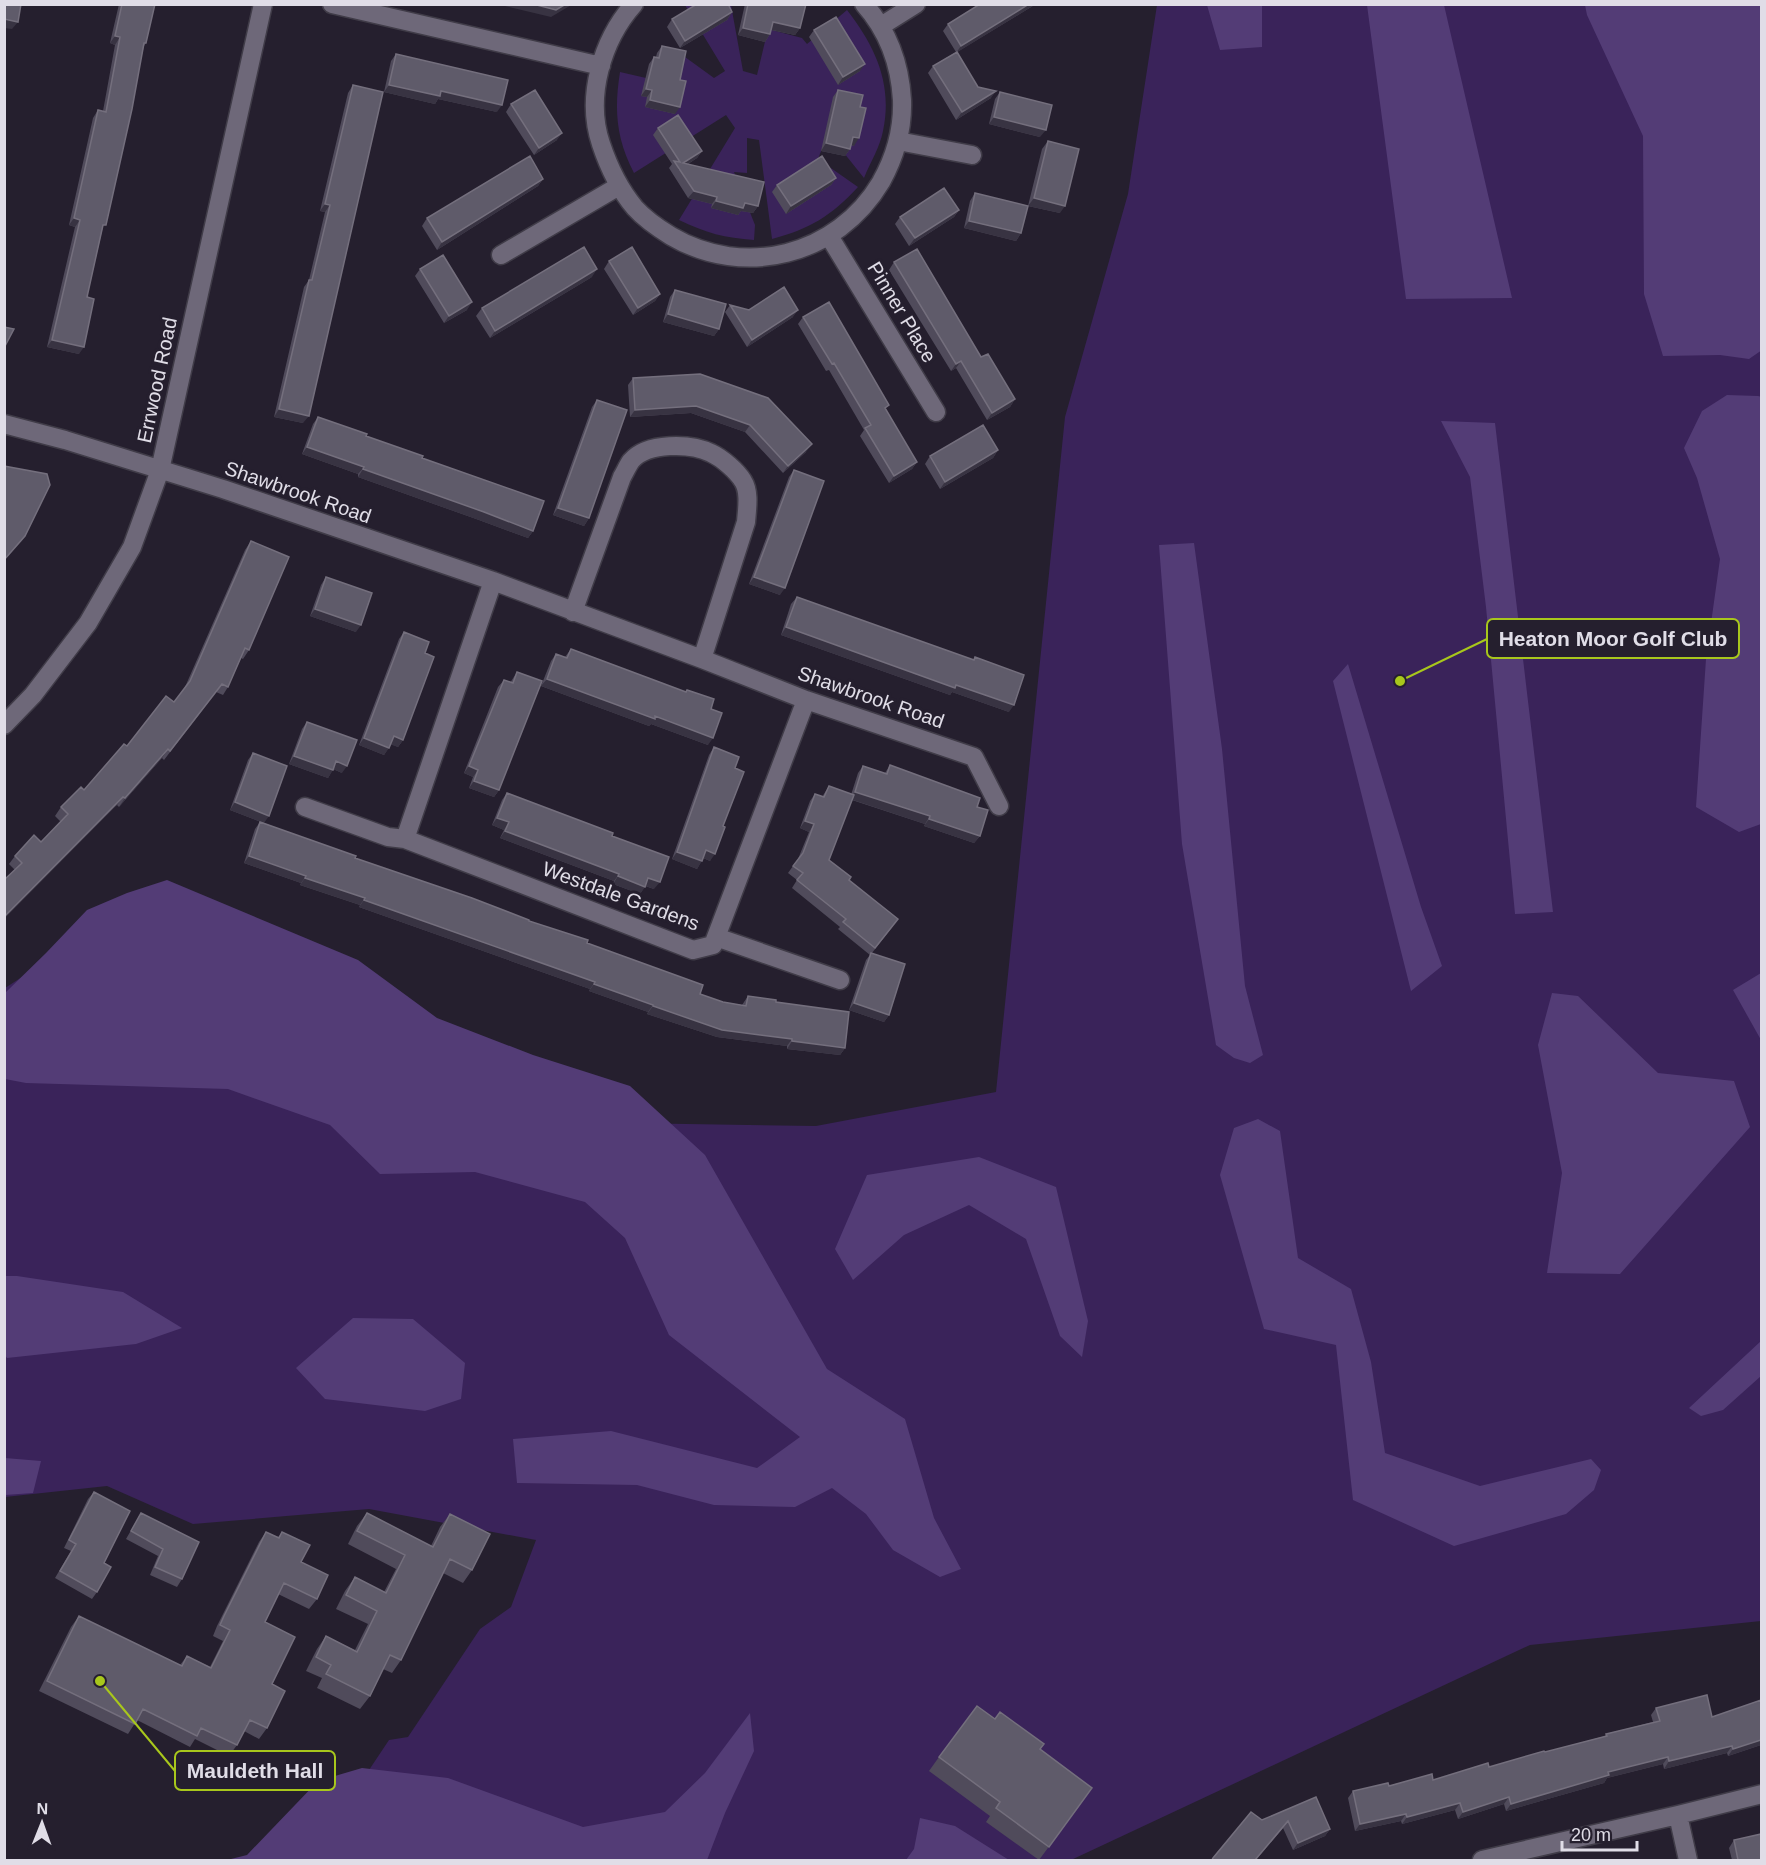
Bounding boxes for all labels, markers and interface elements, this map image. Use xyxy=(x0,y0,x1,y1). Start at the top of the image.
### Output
street label: Pinner Place xyxy=(863,258,941,366)
street label: Errwood Road xyxy=(133,315,181,445)
street label: Shawbrook Road xyxy=(222,457,374,527)
callout: Heaton Moor Golf Club xyxy=(1487,619,1739,658)
text: Heaton Moor Golf Club xyxy=(1499,627,1727,650)
street label: Shawbrook Road xyxy=(795,662,947,732)
street label: Westdale Gardens xyxy=(540,857,702,935)
callout: Mauldeth Hall xyxy=(175,1751,335,1790)
text: Mauldeth Hall xyxy=(187,1759,323,1782)
north arrow xyxy=(12,1793,72,1853)
text: N xyxy=(36,1800,48,1817)
scale bar xyxy=(1562,1814,1637,1852)
text: 20 m xyxy=(1571,1825,1611,1845)

